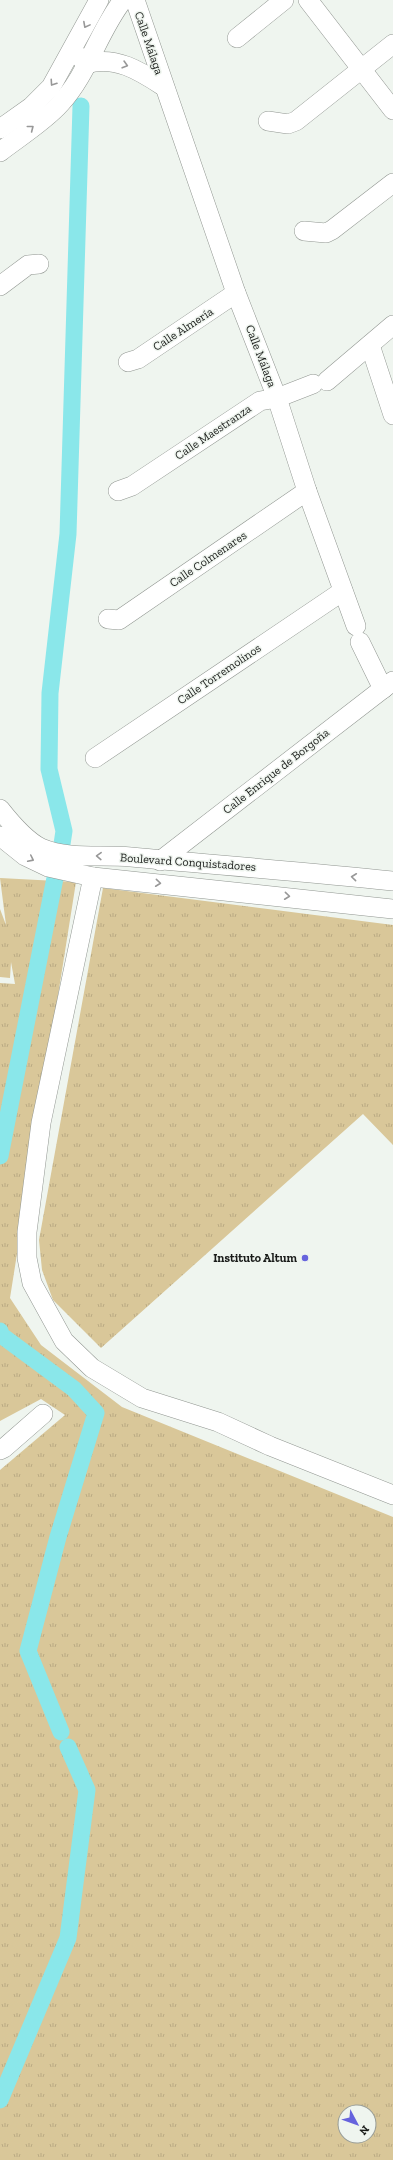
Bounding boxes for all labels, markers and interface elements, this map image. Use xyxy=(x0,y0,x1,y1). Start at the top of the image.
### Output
street label: Calle Málaga xyxy=(132,10,166,77)
one-way arrow xyxy=(84,21,91,28)
one-way arrow xyxy=(121,60,128,69)
one-way arrow xyxy=(51,79,58,86)
one-way arrow xyxy=(26,125,33,132)
street label: Calle Almería xyxy=(150,304,216,354)
street label: Calle Málaga xyxy=(243,323,279,389)
street label: Calle Maestranza xyxy=(172,401,254,463)
street label: Calle Colmenares xyxy=(167,528,249,590)
street label: Calle Torremolinos xyxy=(174,641,264,707)
street label: Calle Enrique de Borgoña xyxy=(220,725,332,817)
street label: Boulevard Conquistadores xyxy=(119,850,257,874)
one-way arrow xyxy=(96,852,102,860)
one-way arrow xyxy=(27,854,34,862)
one-way arrow xyxy=(351,873,357,882)
one-way arrow xyxy=(155,878,161,887)
one-way arrow xyxy=(284,891,290,900)
place label: Instituto Altum xyxy=(213,1251,297,1265)
marker: Instituto Altum xyxy=(300,1253,310,1263)
north arrow xyxy=(337,2104,377,2144)
text: N xyxy=(356,2123,372,2138)

